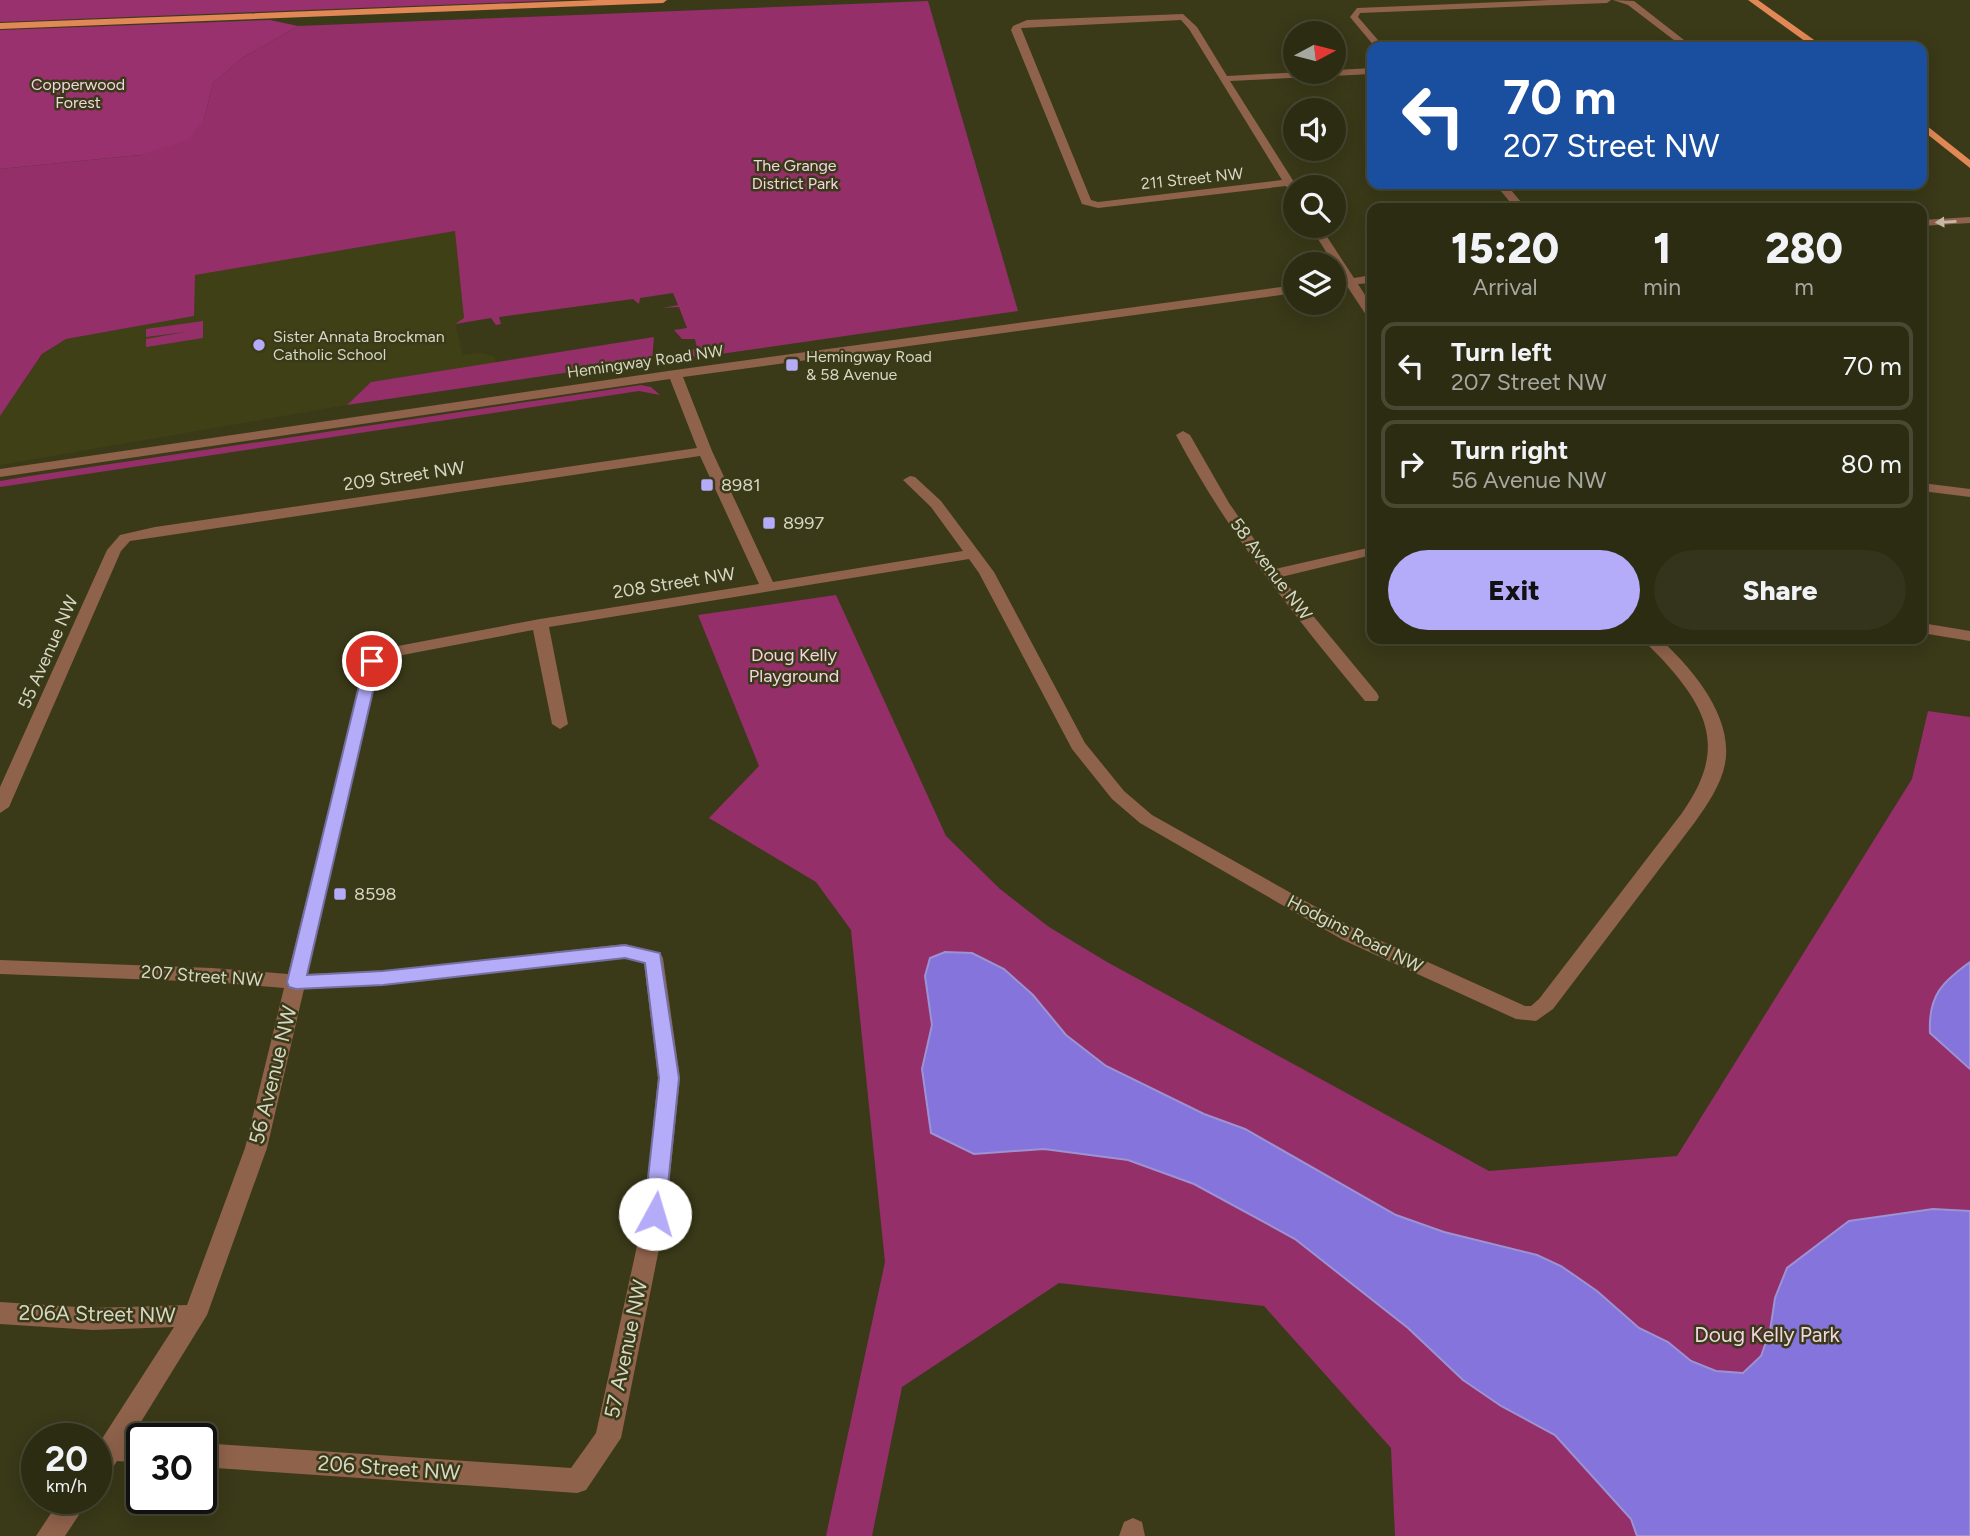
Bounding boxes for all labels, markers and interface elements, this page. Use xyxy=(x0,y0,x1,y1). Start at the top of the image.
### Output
north arrow xyxy=(1283,21,1346,84)
map controls xyxy=(1283,21,1346,315)
text: 70 m xyxy=(1503,67,1616,126)
icon: left xyxy=(1388,70,1479,161)
park label: Copperwood Forest xyxy=(31,75,125,112)
button: sound xyxy=(1283,98,1346,161)
text: 207 Street NW xyxy=(1503,127,1719,165)
park label: The Grange District Park xyxy=(752,156,838,193)
street label: 211 Street NW xyxy=(1140,164,1245,193)
button: search xyxy=(1283,175,1346,238)
one-way arrow xyxy=(1935,216,1957,227)
text: 15:20 xyxy=(1451,223,1559,274)
text: 1 xyxy=(1653,223,1671,274)
text: 280 xyxy=(1765,223,1843,274)
button: layers xyxy=(1283,252,1346,315)
text: Arrival xyxy=(1473,273,1538,301)
text: min xyxy=(1643,273,1681,301)
text: m xyxy=(1794,273,1814,301)
place label: Sister Annata Brockman Catholic School xyxy=(273,327,445,364)
text: Turn left xyxy=(1451,336,1552,368)
marker: Sister Annata Brockman Catholic School xyxy=(251,337,267,353)
street label: Hemingway Road NW xyxy=(566,341,725,382)
place label: Hemingway Road & 58 Avenue xyxy=(806,347,932,384)
icon: left xyxy=(1392,347,1430,385)
text: 70 m xyxy=(1843,350,1902,382)
marker: Hemingway Road & 58 Avenue xyxy=(784,357,800,373)
text: 207 Street NW xyxy=(1451,368,1607,396)
text: Turn right xyxy=(1451,434,1568,466)
icon: right xyxy=(1392,445,1430,483)
text: 80 m xyxy=(1841,448,1902,480)
street label: 209 Street NW xyxy=(342,456,467,495)
text: 56 Avenue NW xyxy=(1451,466,1606,494)
place label: 8981 xyxy=(721,474,761,496)
marker: 8981 xyxy=(699,477,715,493)
place label: 8997 xyxy=(783,512,824,534)
street label: 58 Avenue NW xyxy=(1225,514,1317,625)
marker: 8997 xyxy=(761,515,777,531)
button: Exit xyxy=(1388,550,1640,630)
button: Share xyxy=(1654,550,1906,630)
street label: 208 Street NW xyxy=(611,562,737,603)
street label: 55 Avenue NW xyxy=(13,591,83,712)
pin xyxy=(342,631,402,691)
icon: arrive xyxy=(353,642,391,680)
park label: Doug Kelly Playground xyxy=(749,644,839,687)
place label: 8598 xyxy=(354,883,397,905)
marker: 8598 xyxy=(332,886,348,902)
street label: Hodgins Road NW xyxy=(1284,890,1427,978)
street label: 207 Street NW xyxy=(140,961,264,991)
street label: 56 Avenue NW xyxy=(243,1003,302,1147)
position arrow xyxy=(618,1177,692,1251)
street label: 57 Avenue NW xyxy=(599,1277,652,1421)
street label: 206A Street NW xyxy=(18,1300,176,1327)
park label: Doug Kelly Park xyxy=(1694,1322,1840,1347)
speed limit sign: 30 xyxy=(126,1423,217,1514)
text: 20 xyxy=(45,1438,88,1480)
street label: 206 Street NW xyxy=(317,1450,461,1485)
text: km/h xyxy=(46,1475,87,1497)

